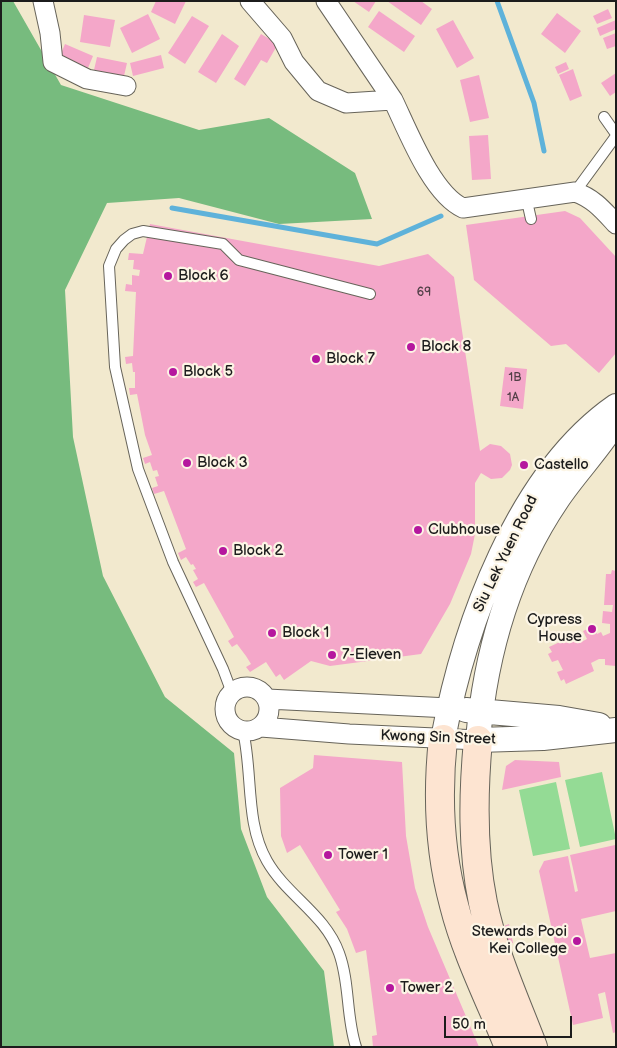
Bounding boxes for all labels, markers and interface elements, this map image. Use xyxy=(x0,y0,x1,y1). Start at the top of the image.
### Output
place label: Block 6 xyxy=(178,267,229,285)
marker: Block 6 xyxy=(162,270,174,282)
house number: 69 xyxy=(417,286,431,300)
place label: Block 8 xyxy=(421,338,471,356)
marker: Block 8 xyxy=(405,341,417,353)
place label: Block 7 xyxy=(326,350,375,368)
marker: Block 7 xyxy=(310,353,322,365)
place label: Block 5 xyxy=(183,363,233,381)
marker: Block 5 xyxy=(167,366,179,378)
house number: 1B xyxy=(509,371,521,385)
house number: 1A xyxy=(507,391,519,405)
place label: Block 3 xyxy=(197,454,248,472)
place label: Castello xyxy=(534,456,589,474)
marker: Block 3 xyxy=(181,457,193,469)
marker: Castello xyxy=(518,459,530,471)
street label: Siu Lek Yuen Road xyxy=(470,493,542,615)
place label: Clubhouse xyxy=(428,521,500,539)
marker: Clubhouse xyxy=(412,524,424,536)
place label: Block 2 xyxy=(233,542,283,560)
marker: Block 2 xyxy=(217,545,229,557)
place label: Cypress House xyxy=(527,611,582,646)
marker: Cypress House xyxy=(586,623,598,635)
place label: Block 1 xyxy=(282,624,329,642)
marker: Block 1 xyxy=(266,627,278,639)
place label: 7-Eleven xyxy=(342,646,401,664)
marker: 7-Eleven xyxy=(326,649,338,661)
street label: Kwong Sin Street xyxy=(380,727,496,749)
place label: Tower 1 xyxy=(338,846,388,864)
marker: Tower 1 xyxy=(322,849,334,861)
place label: Stewards Pooi Kei College xyxy=(472,923,567,958)
marker: Stewards Pooi Kei College xyxy=(571,935,583,947)
place label: Tower 2 xyxy=(400,979,453,997)
marker: Tower 2 xyxy=(384,982,396,994)
scale bar xyxy=(447,1006,574,1038)
text: 50 m xyxy=(452,1015,486,1034)

